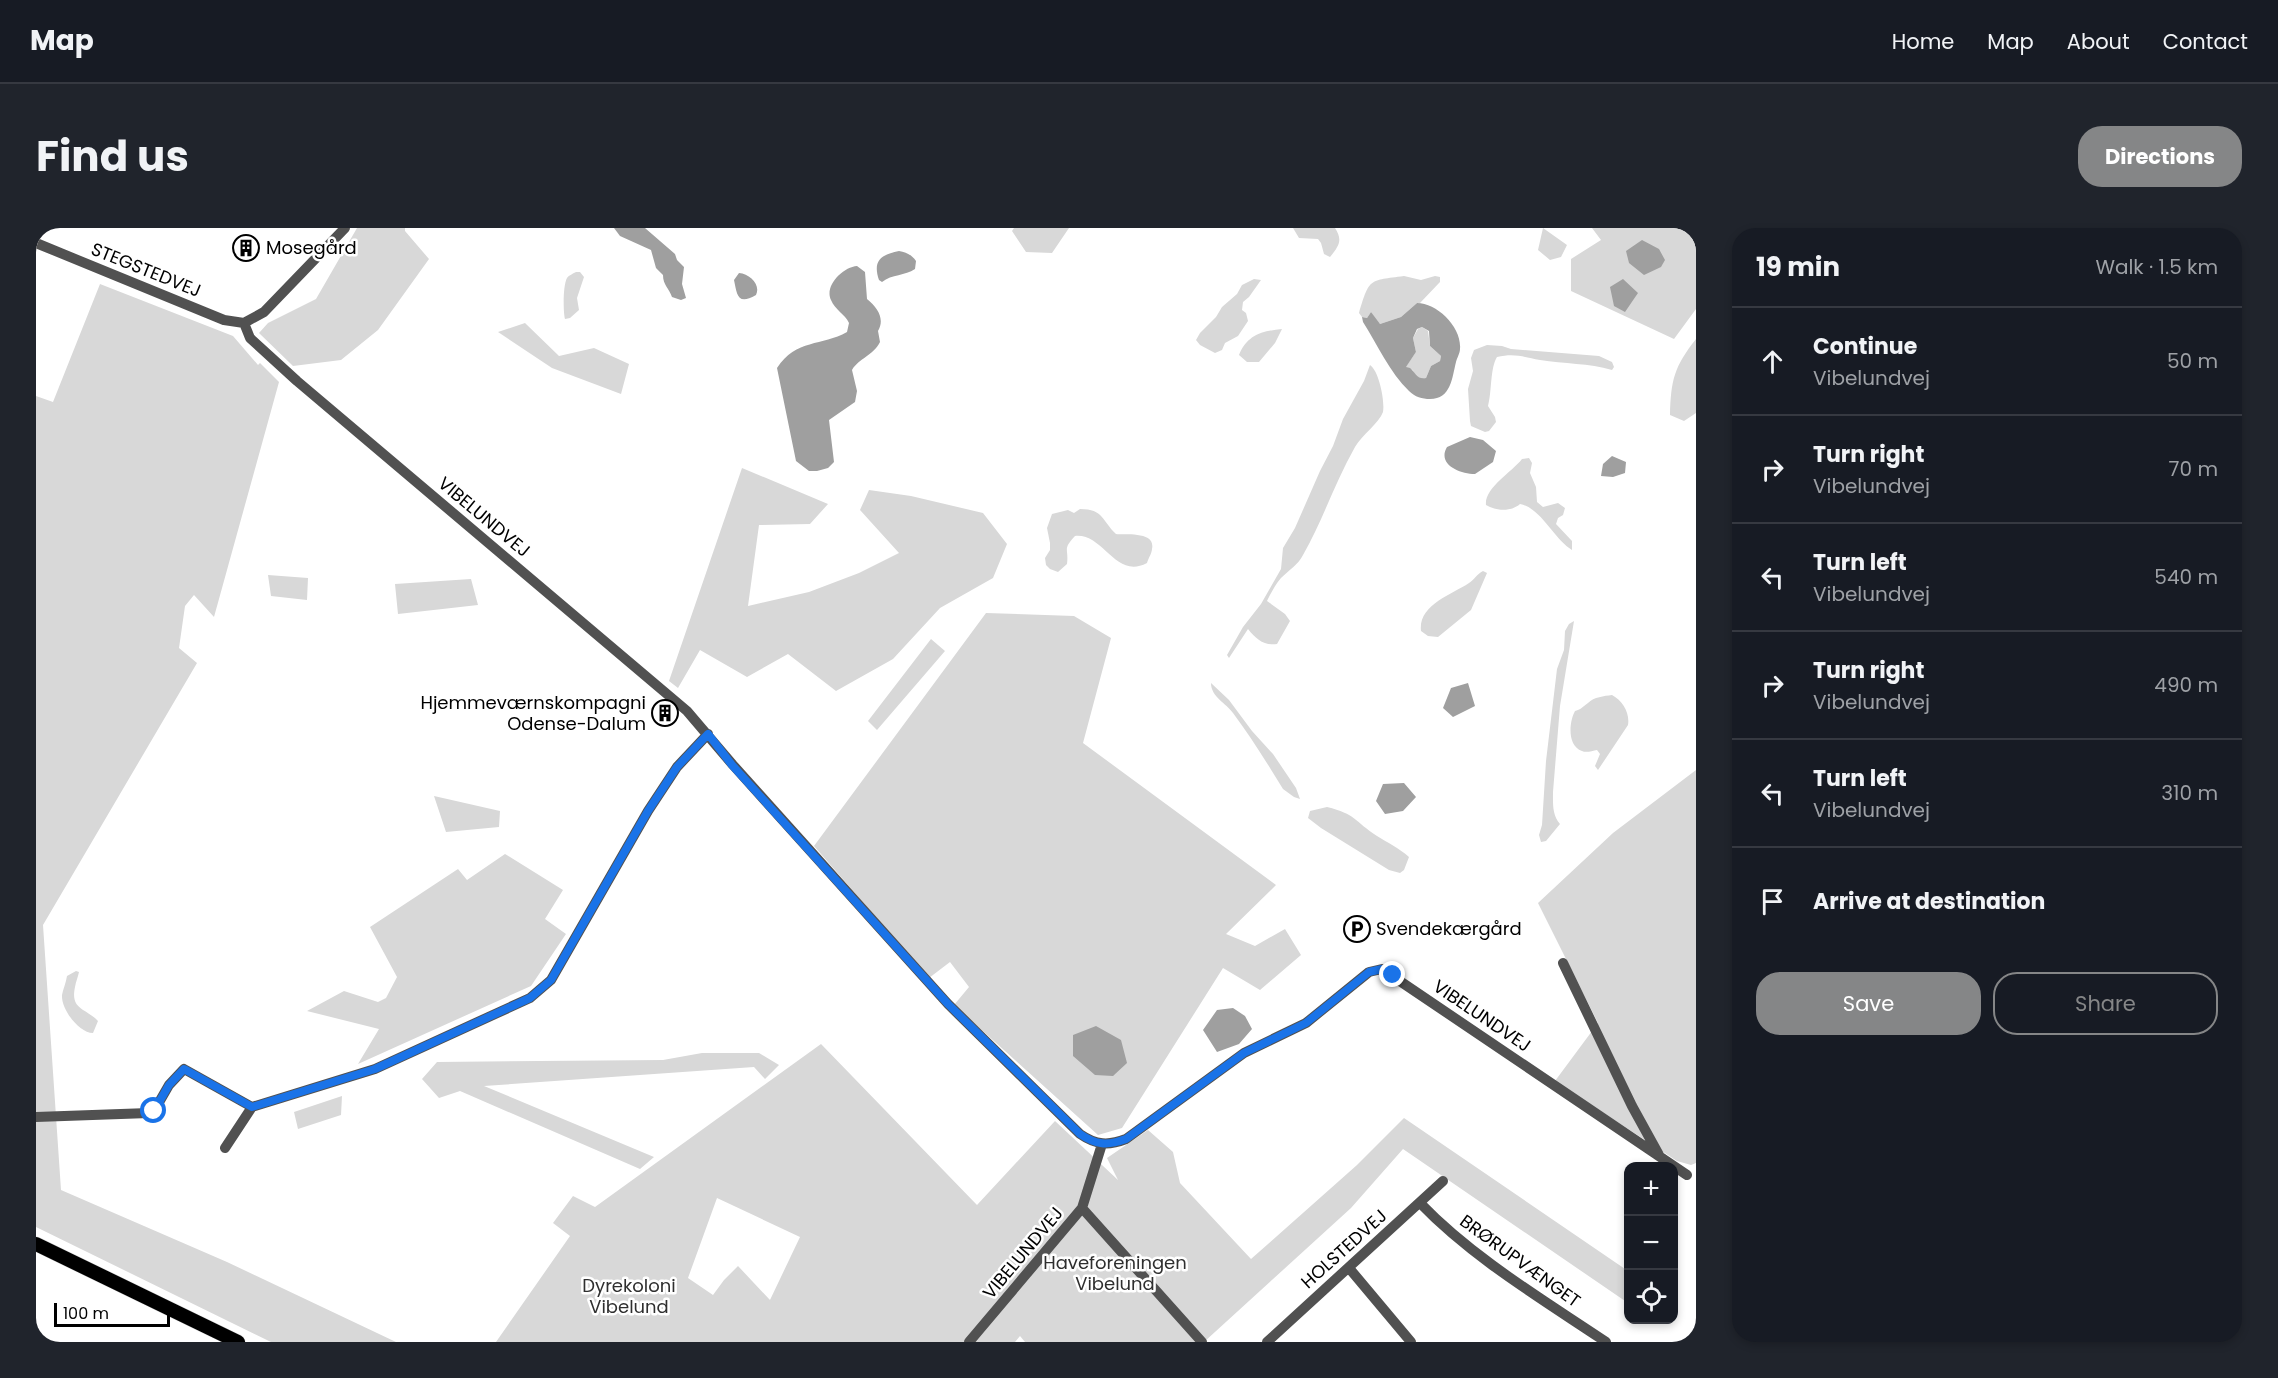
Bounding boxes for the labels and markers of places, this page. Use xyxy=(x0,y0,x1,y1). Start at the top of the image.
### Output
building icon: Mosegård xyxy=(231,233,261,263)
place label: Mosegård xyxy=(266,235,357,260)
place label: Hjemmeværnskompagni Odense-Dalum xyxy=(420,690,646,736)
building icon: Hjemmeværnskompagni Odense-Dalum xyxy=(650,698,680,728)
parking icon: Svendekærgård xyxy=(1342,914,1372,944)
place label: Svendekærgård xyxy=(1376,916,1522,941)

